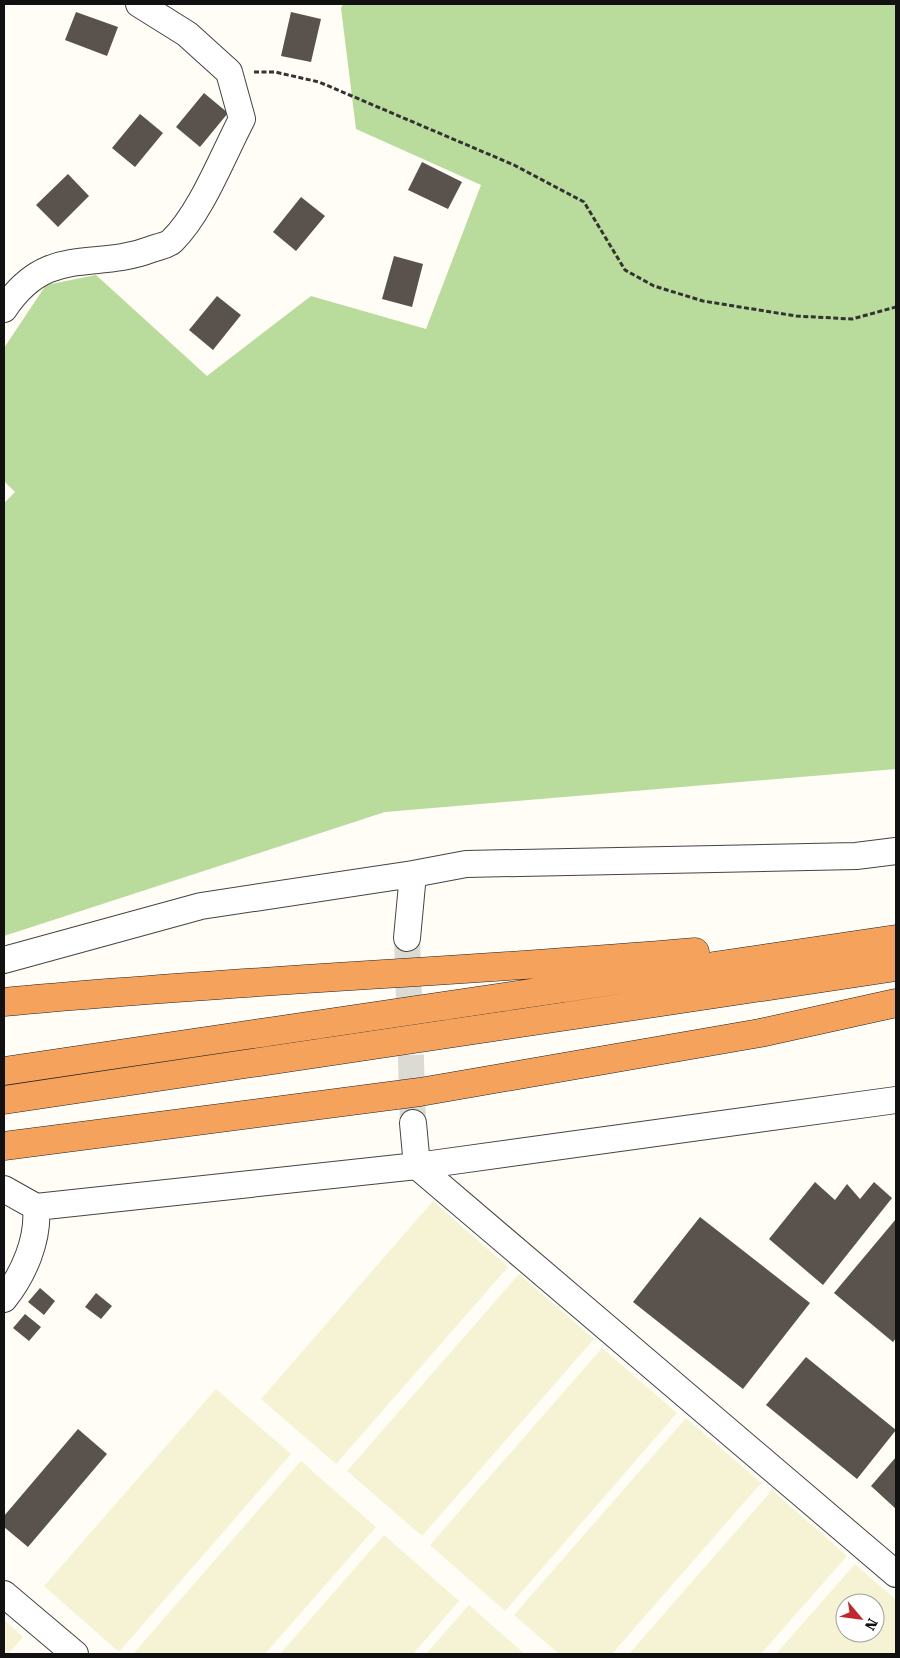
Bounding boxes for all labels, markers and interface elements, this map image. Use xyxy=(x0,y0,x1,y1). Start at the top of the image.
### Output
north arrow xyxy=(835,1593,885,1643)
text: N xyxy=(862,1616,881,1633)

